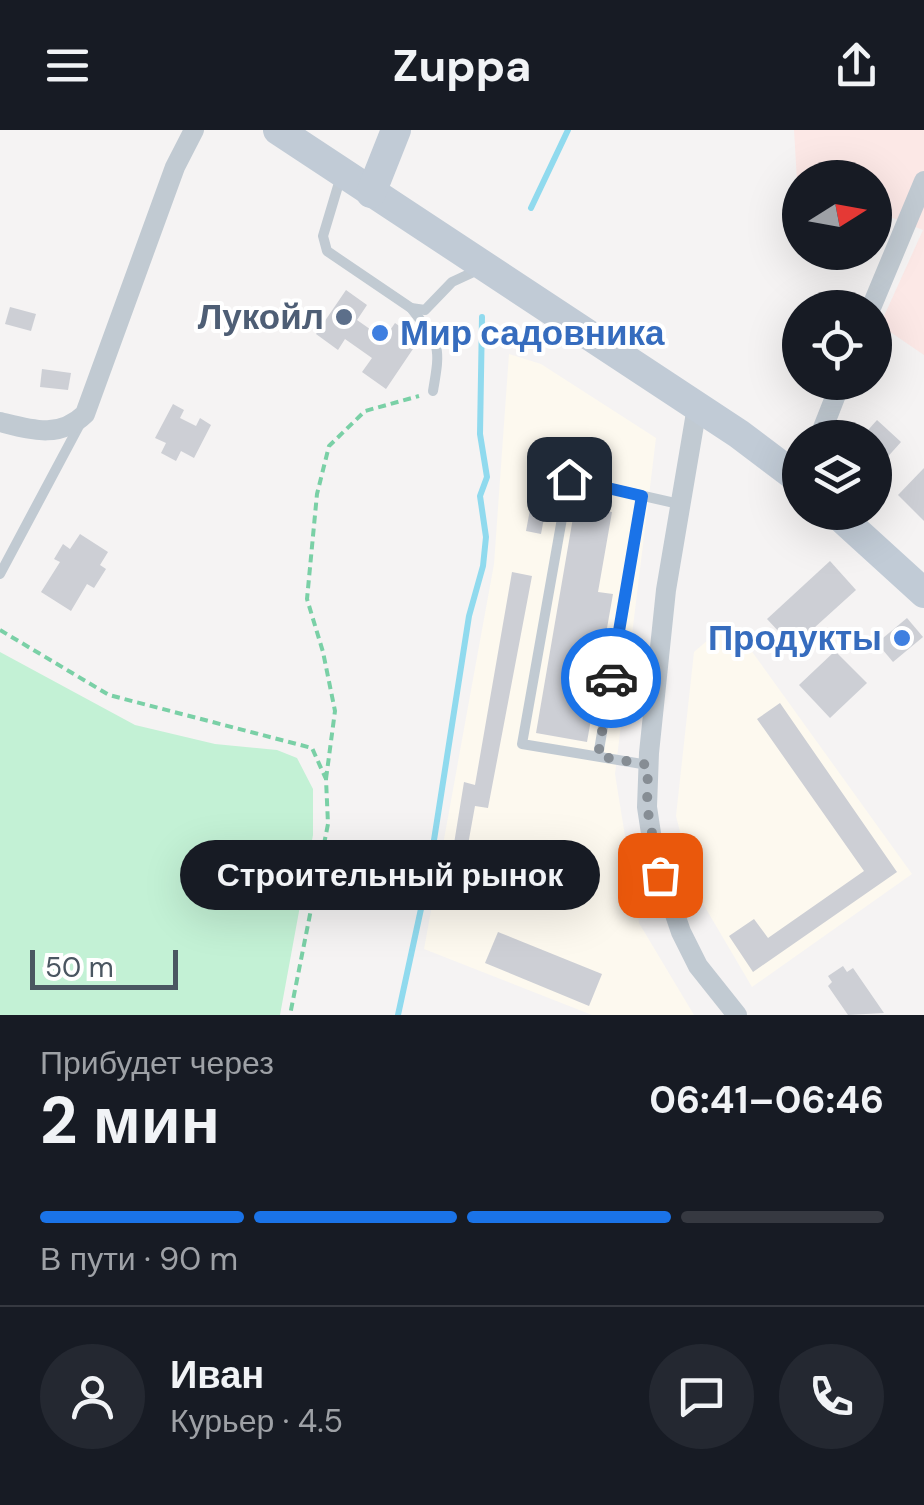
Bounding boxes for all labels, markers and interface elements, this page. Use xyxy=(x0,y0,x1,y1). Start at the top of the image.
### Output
text: Zuppa xyxy=(392,36,532,95)
icon: menu xyxy=(40,38,95,93)
icon: share xyxy=(829,38,884,93)
north arrow xyxy=(782,160,892,270)
map controls xyxy=(782,160,892,530)
button: locate xyxy=(782,290,892,400)
place label: Лукойл xyxy=(198,294,324,340)
marker: Лукойл xyxy=(333,306,355,328)
place label: Мир садовника xyxy=(400,310,665,356)
marker: Мир садовника xyxy=(369,322,391,344)
button: layers xyxy=(782,420,892,530)
pin xyxy=(527,437,612,522)
icon: home xyxy=(542,452,597,507)
place label: Продукты xyxy=(708,615,882,661)
marker: Продукты xyxy=(891,627,913,649)
courier xyxy=(561,628,661,728)
icon: car xyxy=(584,651,639,706)
pin xyxy=(618,833,703,918)
callout: Строительный рынок xyxy=(180,840,600,910)
icon: bag xyxy=(633,848,688,903)
text: Строительный рынок xyxy=(217,854,563,896)
scale bar xyxy=(30,945,178,990)
text: 50 m xyxy=(45,949,114,986)
text: Прибудет через xyxy=(40,1042,274,1084)
text: 06:41–06:46 xyxy=(649,1075,884,1125)
text: 2 мин xyxy=(40,1079,220,1163)
text: В пути · 90 m xyxy=(40,1238,238,1280)
button: person xyxy=(40,1344,145,1449)
button: chat xyxy=(649,1344,754,1449)
button: phone xyxy=(779,1344,884,1449)
text: Иван xyxy=(170,1350,264,1400)
text: Курьер · 4.5 xyxy=(170,1400,343,1442)

